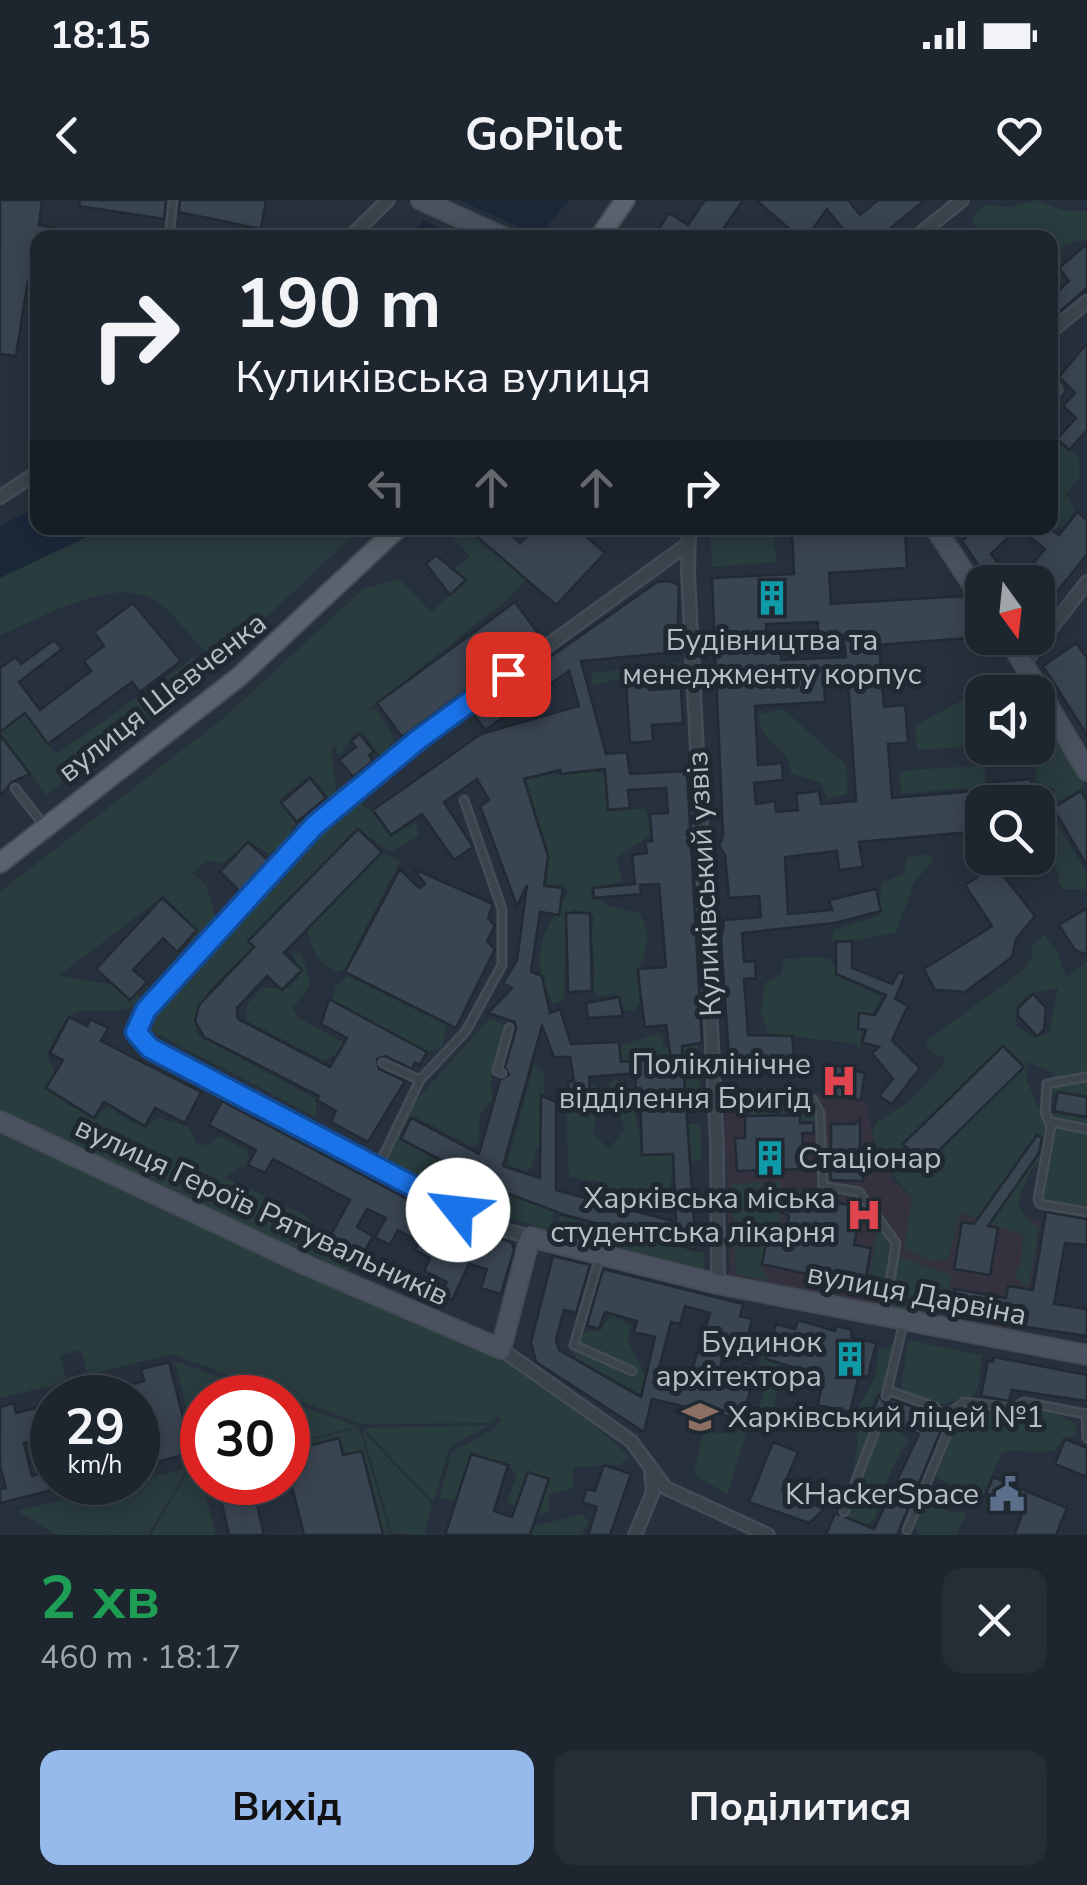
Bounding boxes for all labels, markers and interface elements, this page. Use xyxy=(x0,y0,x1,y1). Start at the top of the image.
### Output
text: 18:15 xyxy=(50,10,151,61)
text: GoPilot xyxy=(465,105,622,166)
icon: back xyxy=(40,108,95,163)
icon: heart xyxy=(992,108,1047,163)
text: 190 m xyxy=(235,256,441,352)
icon: right xyxy=(70,270,200,400)
text: Куликівська вулиця xyxy=(235,347,651,408)
icon: left xyxy=(359,460,414,515)
icon: ahead xyxy=(464,460,519,515)
icon: ahead xyxy=(569,460,624,515)
icon: right xyxy=(674,460,729,515)
north arrow xyxy=(965,565,1055,655)
map controls xyxy=(965,565,1055,875)
building icon: Будівництва та менеджменту корпус xyxy=(753,579,791,617)
street label: вулиця Шевченка xyxy=(49,603,275,792)
place label: Будівництва та менеджменту корпус xyxy=(622,620,922,695)
pin xyxy=(466,632,551,717)
icon: arrive xyxy=(481,647,536,702)
button: sound xyxy=(965,675,1055,765)
street label: Куликівський узвіз xyxy=(677,750,732,1018)
button: search xyxy=(965,785,1055,875)
place label: Поліклінічне відділення Бригід xyxy=(559,1044,811,1119)
hospital icon: Поліклінічне відділення Бригід xyxy=(820,1062,858,1100)
street label: вулиця Героїв Рятувальників xyxy=(68,1107,455,1316)
place label: Стаціонар xyxy=(798,1138,941,1179)
building icon: Стаціонар xyxy=(751,1139,789,1177)
position arrow xyxy=(406,1158,510,1262)
place label: Харківська міська студентська лікарня xyxy=(550,1178,836,1253)
hospital icon: Харківська міська студентська лікарня xyxy=(845,1196,883,1234)
street label: вулиця Дарвіна xyxy=(804,1253,1030,1336)
place label: Будинок архітектора xyxy=(656,1322,822,1397)
building icon: Будинок архітектора xyxy=(831,1340,869,1378)
speed limit sign: 30 xyxy=(180,1375,310,1505)
text: 29 xyxy=(65,1393,125,1462)
place label: Харківський ліцей №1 xyxy=(728,1397,1044,1438)
school or university icon: Харківський ліцей №1 xyxy=(681,1398,719,1436)
text: km/h xyxy=(67,1448,123,1482)
place label: KHackerSpace xyxy=(785,1474,979,1515)
public building icon: KHackerSpace xyxy=(988,1475,1026,1513)
text: 2 хв xyxy=(40,1557,160,1639)
button: close xyxy=(942,1568,1047,1673)
text: 460 m · 18:17 xyxy=(40,1636,241,1679)
button: Вихід xyxy=(40,1750,534,1865)
button: Поділитися xyxy=(554,1750,1047,1865)

